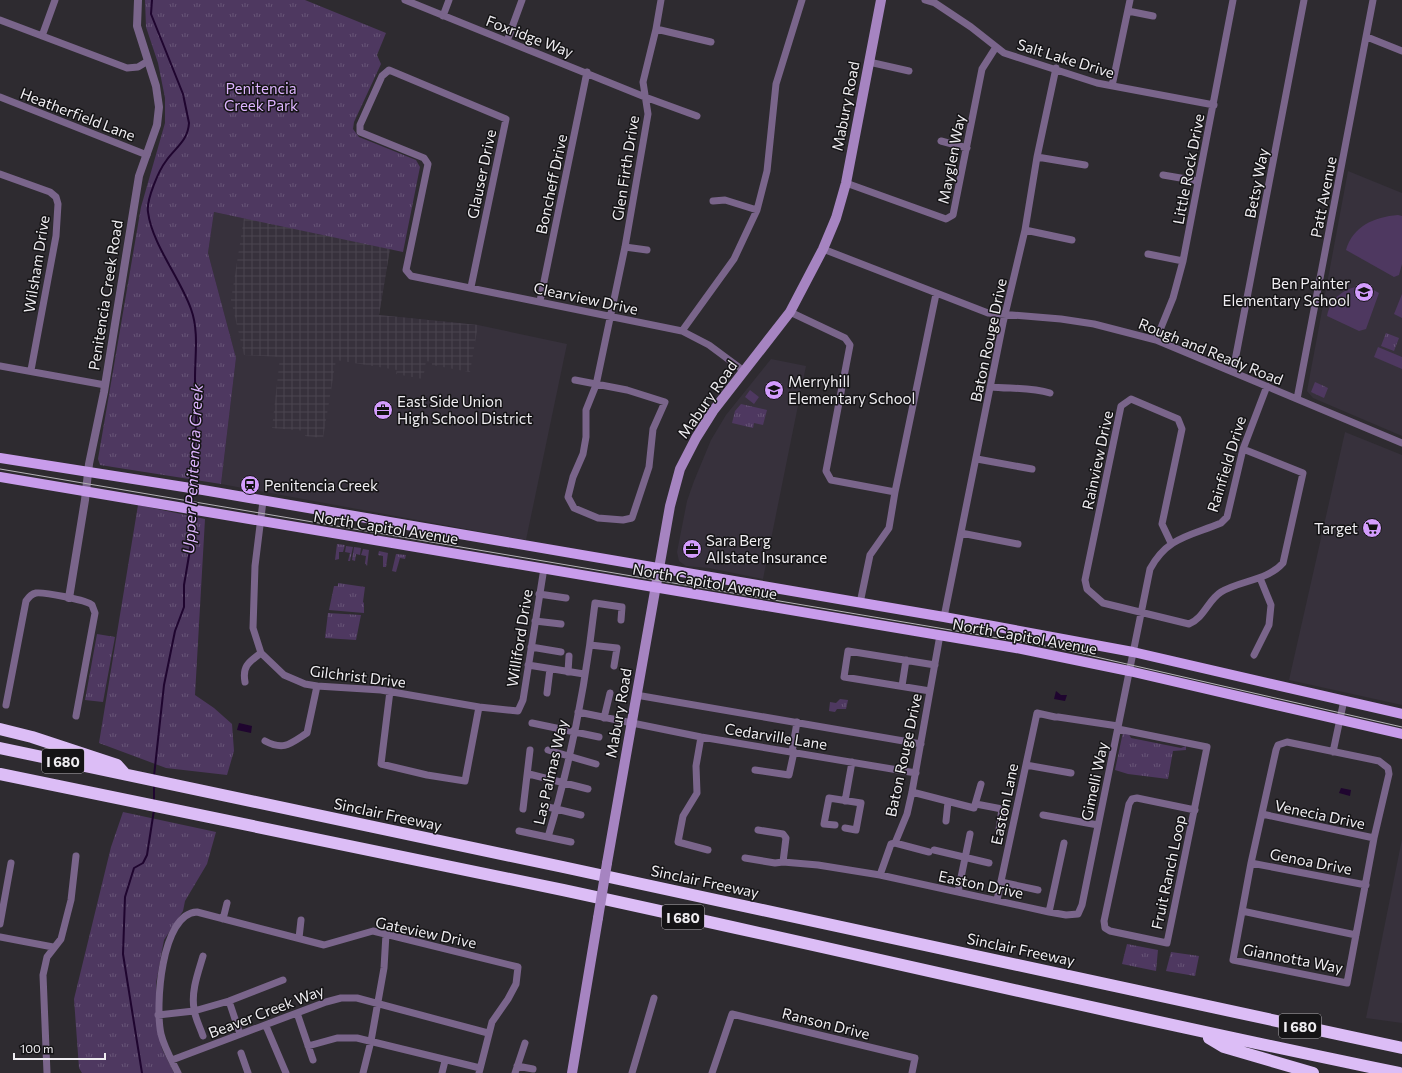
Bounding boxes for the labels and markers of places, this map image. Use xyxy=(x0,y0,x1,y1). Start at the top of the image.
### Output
place label: Ben Painter Elementary School xyxy=(1223,274,1350,309)
school or university icon: Ben Painter Elementary School xyxy=(1353,281,1375,303)
place label: Merryhill Elementary School xyxy=(788,372,915,407)
school or university icon: Merryhill Elementary School xyxy=(763,379,785,401)
place label: East Side Union High School District xyxy=(397,392,532,427)
office icon: East Side Union High School District xyxy=(372,399,394,421)
station icon: Penitencia Creek xyxy=(239,474,261,496)
place label: Penitencia Creek xyxy=(264,476,378,494)
supermarket icon: Target xyxy=(1361,517,1383,539)
place label: Target xyxy=(1314,519,1358,537)
place label: Sara Berg Allstate Insurance xyxy=(706,531,827,566)
office icon: Sara Berg Allstate Insurance xyxy=(681,538,703,560)

